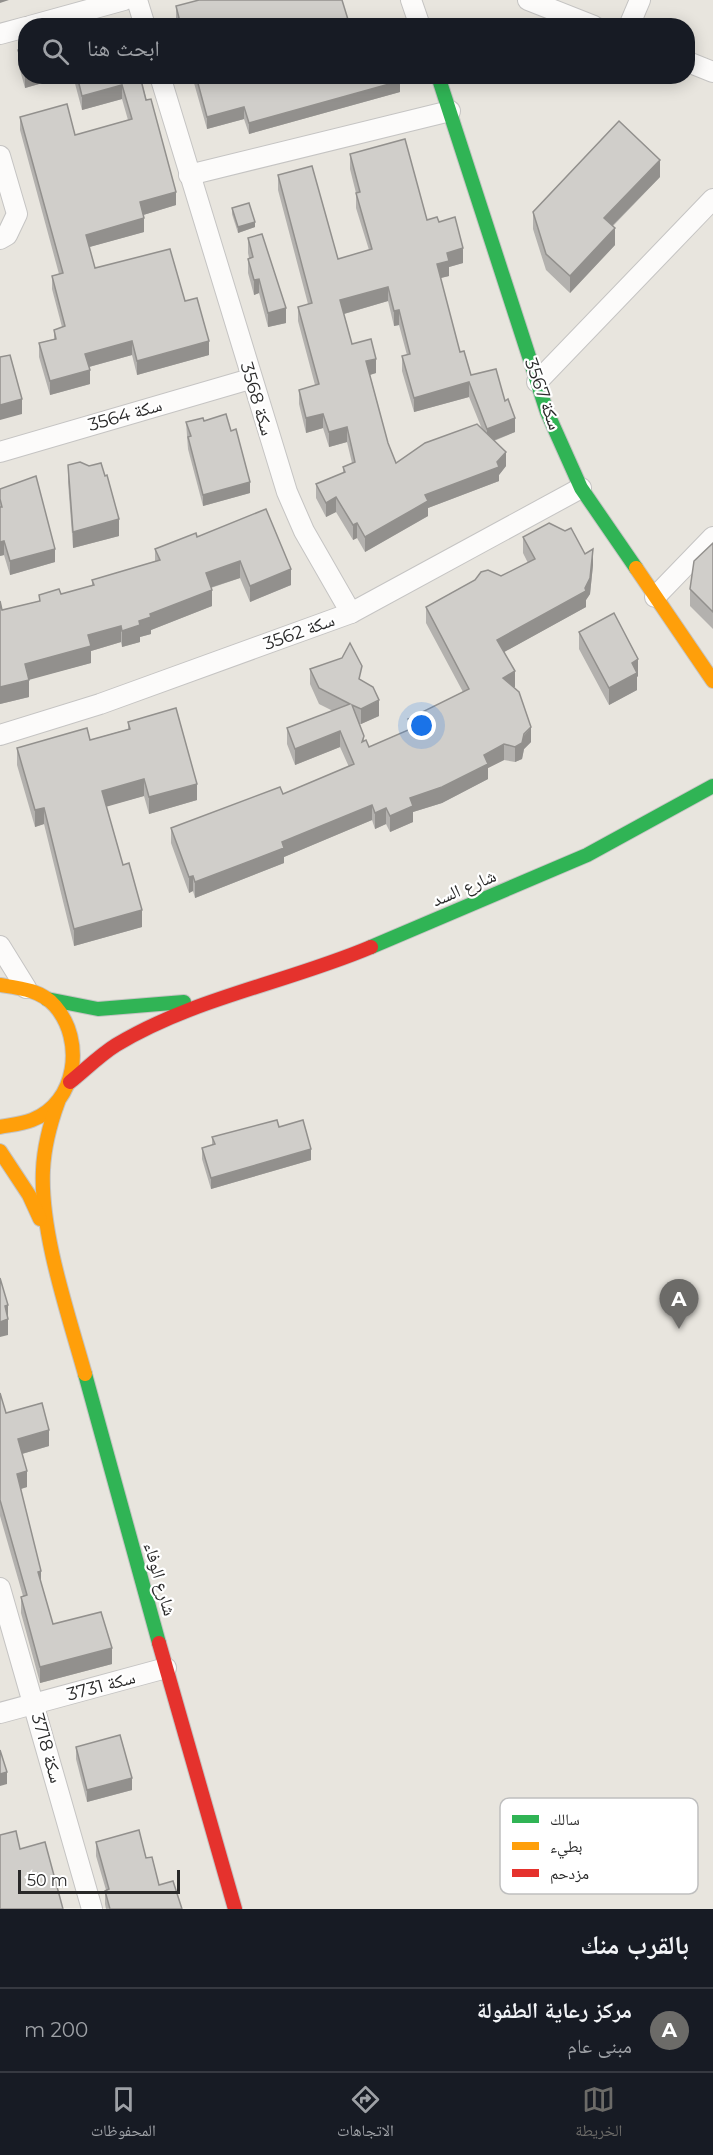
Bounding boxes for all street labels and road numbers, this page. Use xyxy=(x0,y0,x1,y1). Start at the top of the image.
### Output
street label: سكة 3567 xyxy=(520,355,566,433)
street label: سكة 3568 xyxy=(235,360,279,438)
street label: سكة 3564 xyxy=(85,394,165,436)
street label: سكة 3562 xyxy=(260,609,338,655)
street label: شارع السد xyxy=(429,865,499,911)
street label: شارع الوفاء xyxy=(139,1540,181,1618)
street label: سكة 3731 xyxy=(64,1666,138,1706)
street label: سكة 3718 xyxy=(27,1711,67,1785)

